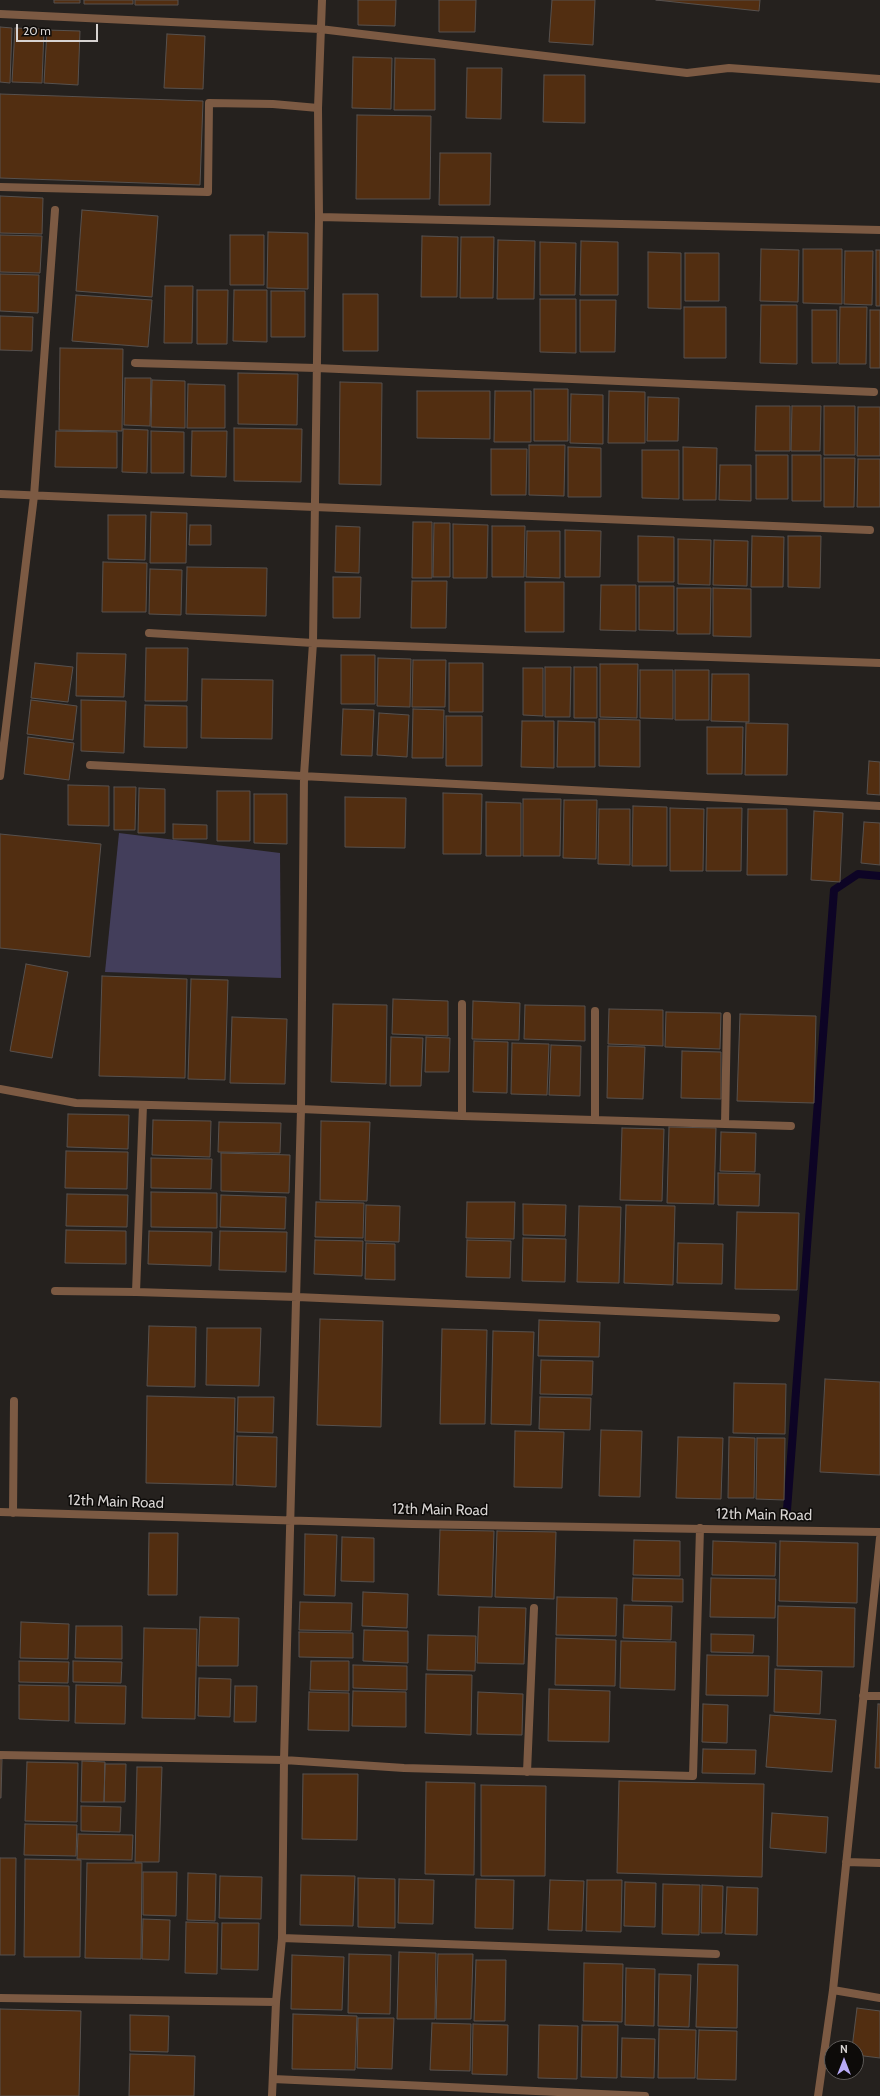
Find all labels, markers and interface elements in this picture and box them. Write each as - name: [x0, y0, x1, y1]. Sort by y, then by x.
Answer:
- scale bar: [18, 16, 100, 42]
- text: 20 m: [23, 23, 51, 38]
- street label: 12th Main Road: [68, 1491, 164, 1513]
- street label: 12th Main Road: [392, 1500, 488, 1520]
- street label: 12th Main Road: [716, 1505, 812, 1525]
- north arrow: [824, 2040, 864, 2080]
- text: N: [840, 2042, 848, 2056]

